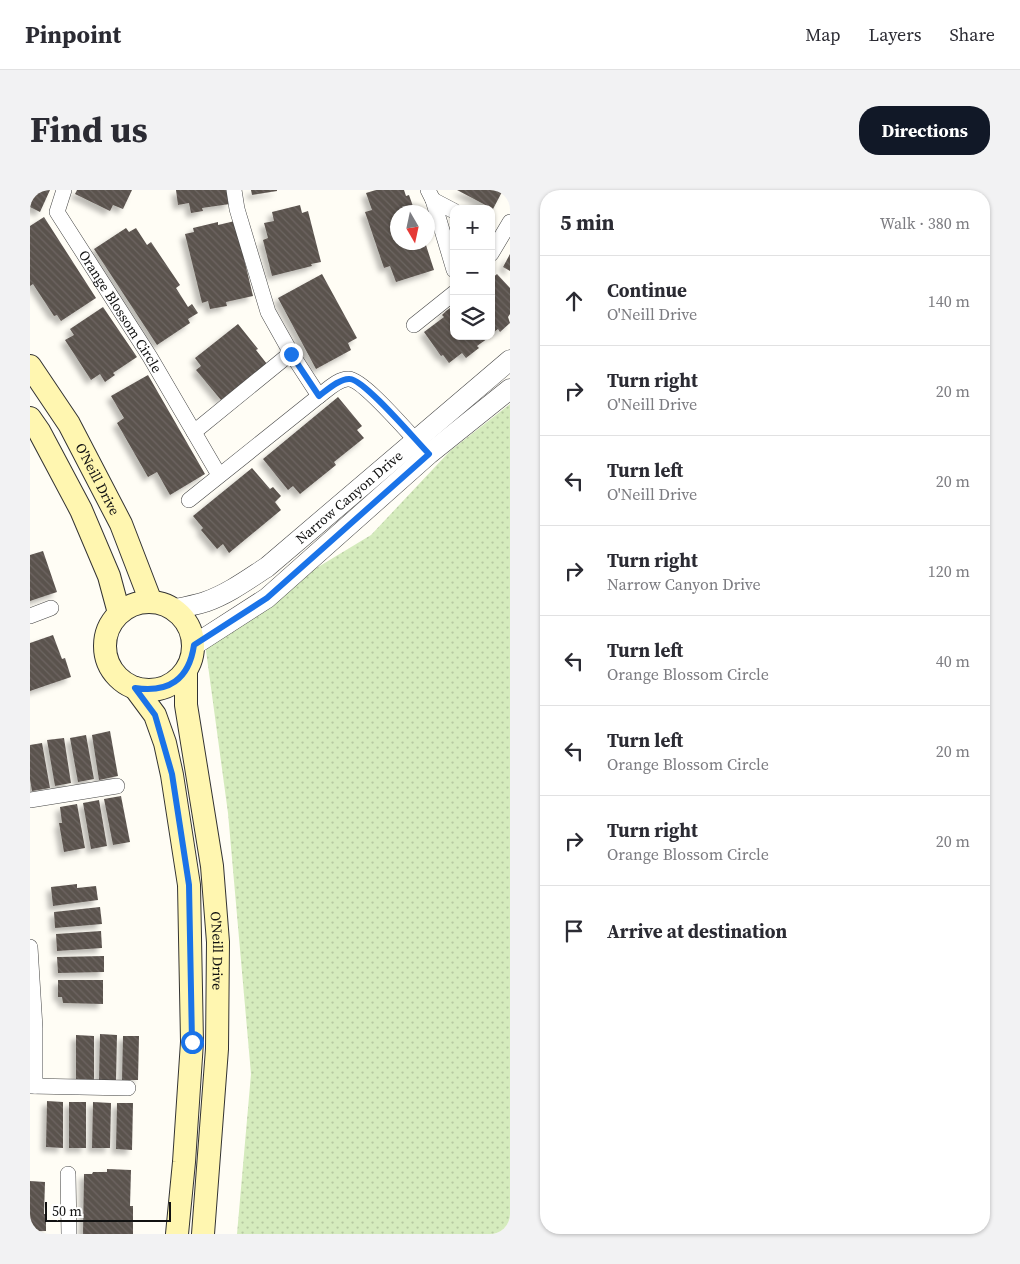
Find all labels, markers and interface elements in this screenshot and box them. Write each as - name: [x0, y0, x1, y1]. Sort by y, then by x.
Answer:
- text: Pinpoint: [25, 18, 121, 51]
- text: Map: [805, 22, 840, 47]
- text: Layers: [868, 22, 921, 47]
- text: Share: [949, 22, 995, 47]
- text: Find us: [30, 106, 148, 154]
- button: Directions: [859, 106, 990, 155]
- north arrow: [390, 205, 435, 250]
- map controls: [450, 205, 495, 340]
- button: +: [450, 205, 495, 250]
- text: 5 min: [560, 208, 615, 237]
- text: Walk · 380 m: [880, 212, 970, 234]
- street label: Orange Blossom Circle: [74, 246, 167, 376]
- button: −: [450, 250, 495, 295]
- text: Continue: [607, 277, 687, 303]
- icon: ahead: [560, 287, 588, 315]
- text: 140 m: [928, 290, 970, 312]
- button: layers: [450, 295, 495, 340]
- text: O'Neill Drive: [607, 303, 697, 325]
- route end: [280, 343, 303, 366]
- text: Turn right: [607, 367, 698, 393]
- icon: right: [560, 377, 588, 405]
- text: 20 m: [936, 380, 970, 402]
- text: O'Neill Drive: [607, 393, 697, 415]
- street label: O'Neill Drive: [71, 439, 125, 519]
- street label: Narrow Canyon Drive: [291, 446, 407, 548]
- text: Turn left: [607, 457, 683, 483]
- icon: left: [560, 467, 588, 495]
- text: 20 m: [936, 470, 970, 492]
- text: O'Neill Drive: [607, 483, 697, 505]
- text: Turn right: [607, 547, 698, 573]
- icon: right: [560, 557, 588, 585]
- text: 120 m: [928, 560, 970, 582]
- text: Narrow Canyon Drive: [607, 573, 761, 595]
- text: Turn left: [607, 637, 683, 663]
- icon: left: [560, 647, 588, 675]
- text: 40 m: [936, 650, 970, 672]
- text: Orange Blossom Circle: [607, 663, 769, 685]
- text: Turn left: [607, 727, 683, 753]
- icon: left: [560, 737, 588, 765]
- text: 20 m: [936, 740, 970, 762]
- text: Orange Blossom Circle: [607, 753, 769, 775]
- text: Turn right: [607, 817, 698, 843]
- icon: right: [560, 827, 588, 855]
- text: 20 m: [936, 830, 970, 852]
- text: Orange Blossom Circle: [607, 843, 769, 865]
- street label: O'Neill Drive: [206, 911, 228, 990]
- icon: arrive: [560, 917, 588, 945]
- text: Arrive at destination: [607, 918, 787, 944]
- route start: [181, 1031, 204, 1054]
- scale bar: [45, 1199, 171, 1222]
- text: 50 m: [52, 1201, 82, 1221]

